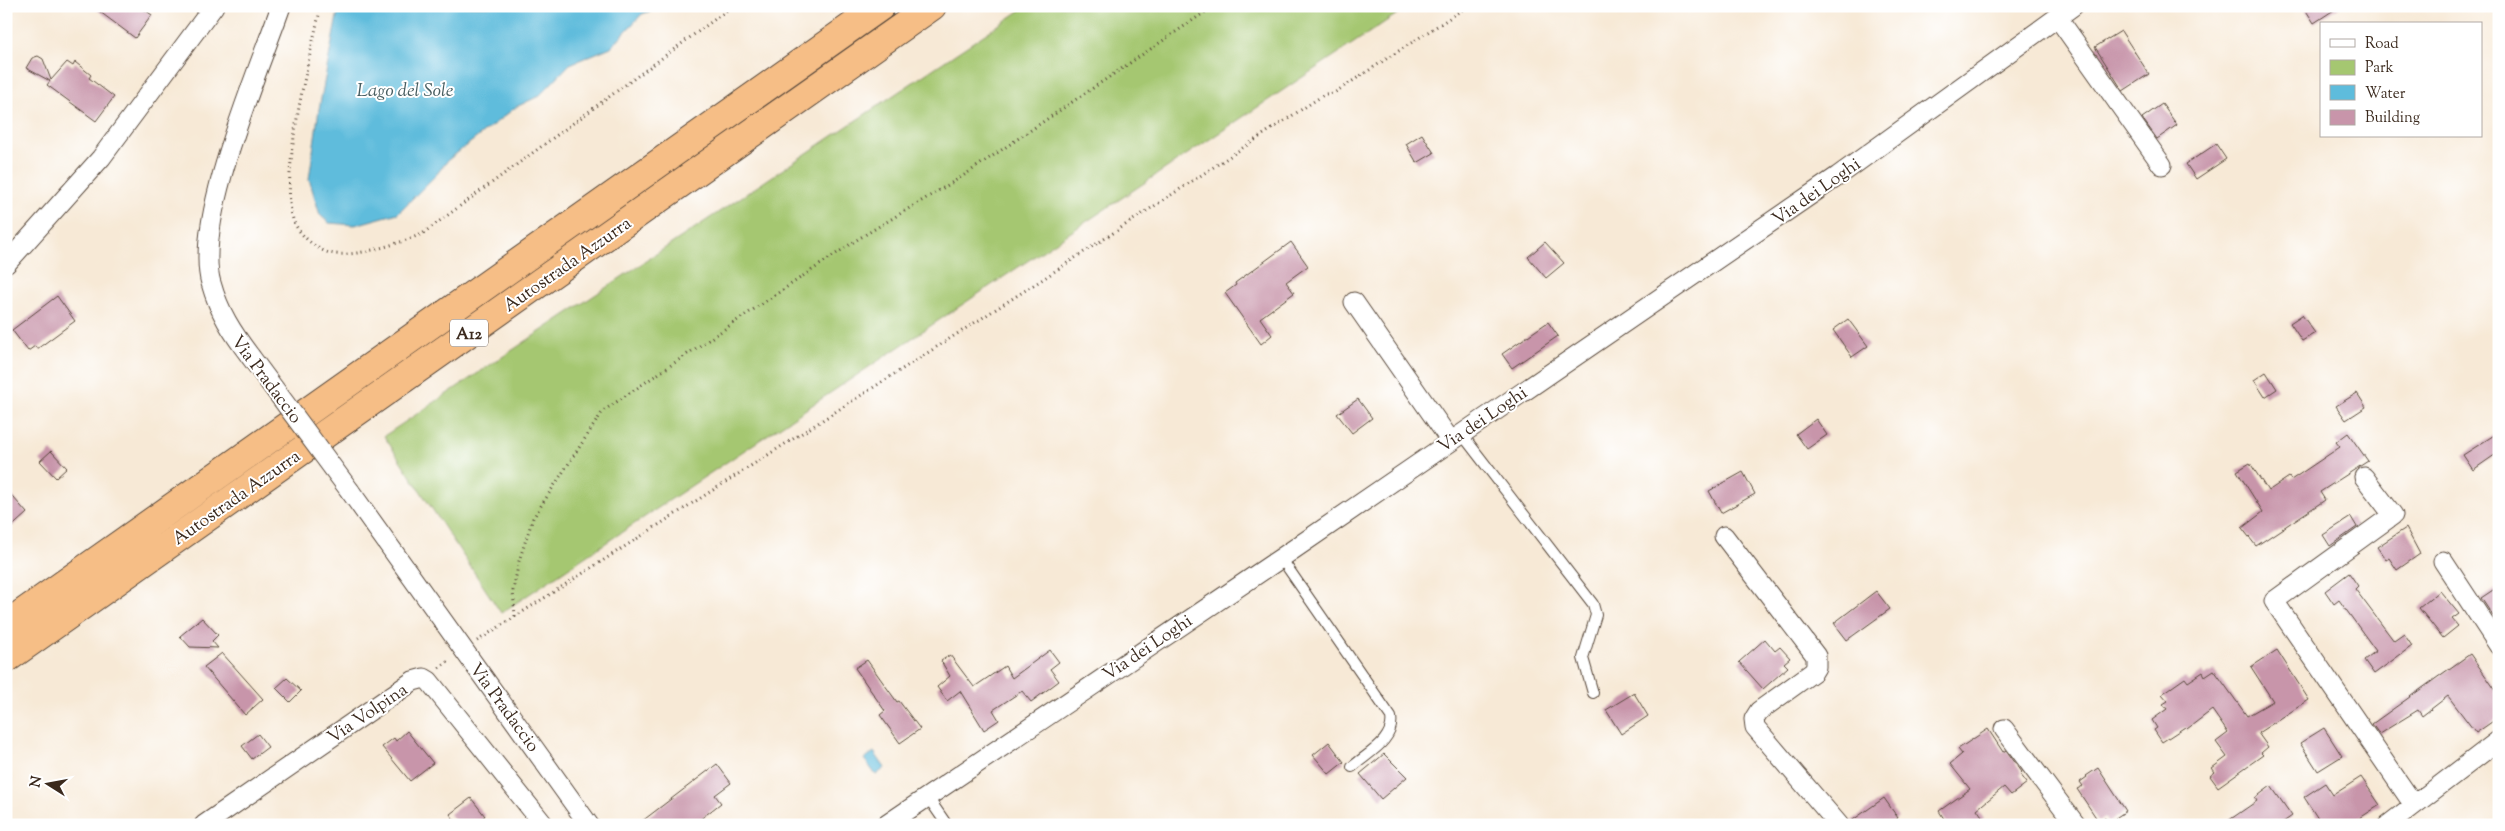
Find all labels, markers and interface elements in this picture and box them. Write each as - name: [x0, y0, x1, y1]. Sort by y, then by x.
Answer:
- legend: [2320, 22, 2482, 138]
- text: Road: [2365, 34, 2399, 55]
- text: Park: [2365, 58, 2394, 79]
- water label: Lago del Sole: [357, 78, 454, 105]
- text: Water: [2365, 84, 2406, 105]
- text: Building: [2365, 108, 2420, 129]
- street label: Via dei Loghi: [1767, 152, 1867, 233]
- street label: Autostrada Azzurra: [499, 212, 637, 320]
- road number: A12: [450, 319, 488, 346]
- street label: Via Pradaccio: [223, 331, 307, 430]
- street label: Via dei Loghi: [1433, 381, 1533, 460]
- street label: Autostrada Azzurra: [168, 445, 306, 553]
- street label: Via dei Loghi: [1098, 609, 1198, 688]
- street label: Via Pradaccio: [462, 658, 545, 758]
- street label: Via Volpina: [323, 678, 414, 751]
- north arrow: [22, 758, 72, 808]
- text: N: [26, 775, 48, 789]

